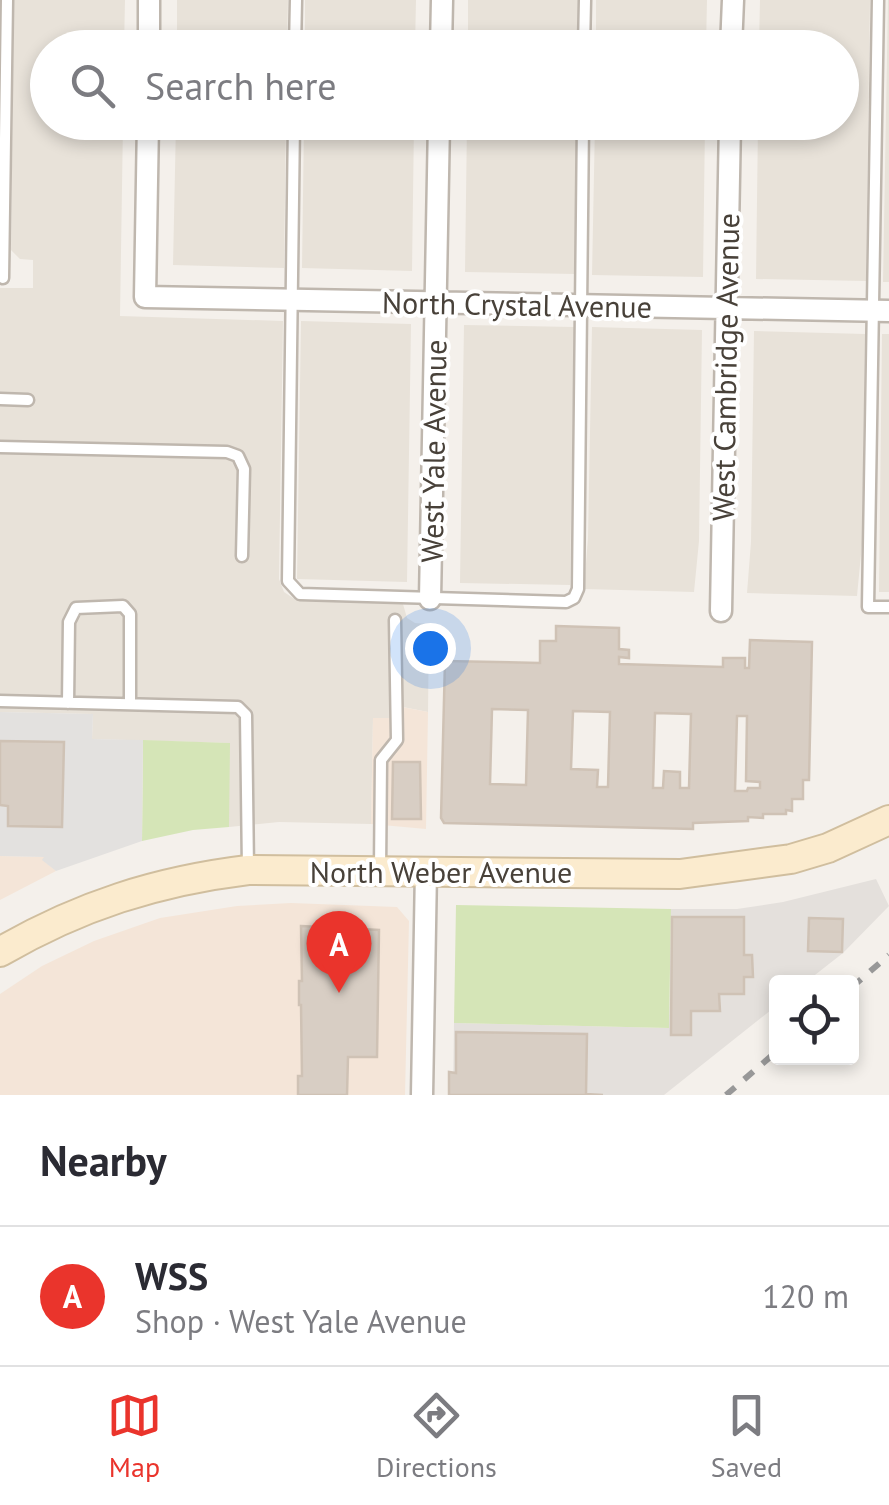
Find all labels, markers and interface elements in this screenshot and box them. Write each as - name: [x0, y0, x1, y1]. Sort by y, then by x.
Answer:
- search box: [30, 30, 859, 140]
- icon: search: [65, 58, 120, 113]
- text: Search here: [145, 61, 337, 110]
- street label: West Cambridge Avenue: [703, 213, 747, 521]
- street label: North Crystal Avenue: [382, 282, 652, 326]
- street label: West Yale Avenue: [412, 339, 454, 563]
- your location: [405, 623, 456, 674]
- street label: North Weber Avenue: [310, 852, 572, 891]
- pin: A: [306, 910, 372, 993]
- map controls: [769, 975, 859, 1065]
- button: locate: [769, 975, 859, 1065]
- text: Nearby: [40, 1133, 167, 1188]
- text: WSS: [135, 1251, 208, 1300]
- text: A: [63, 1275, 82, 1317]
- text: 120 m: [762, 1275, 849, 1317]
- text: Shop · West Yale Avenue: [135, 1300, 467, 1342]
- tab: Map: [107, 1388, 162, 1485]
- tab: Directions: [376, 1388, 497, 1485]
- tab: Saved: [711, 1388, 782, 1485]

